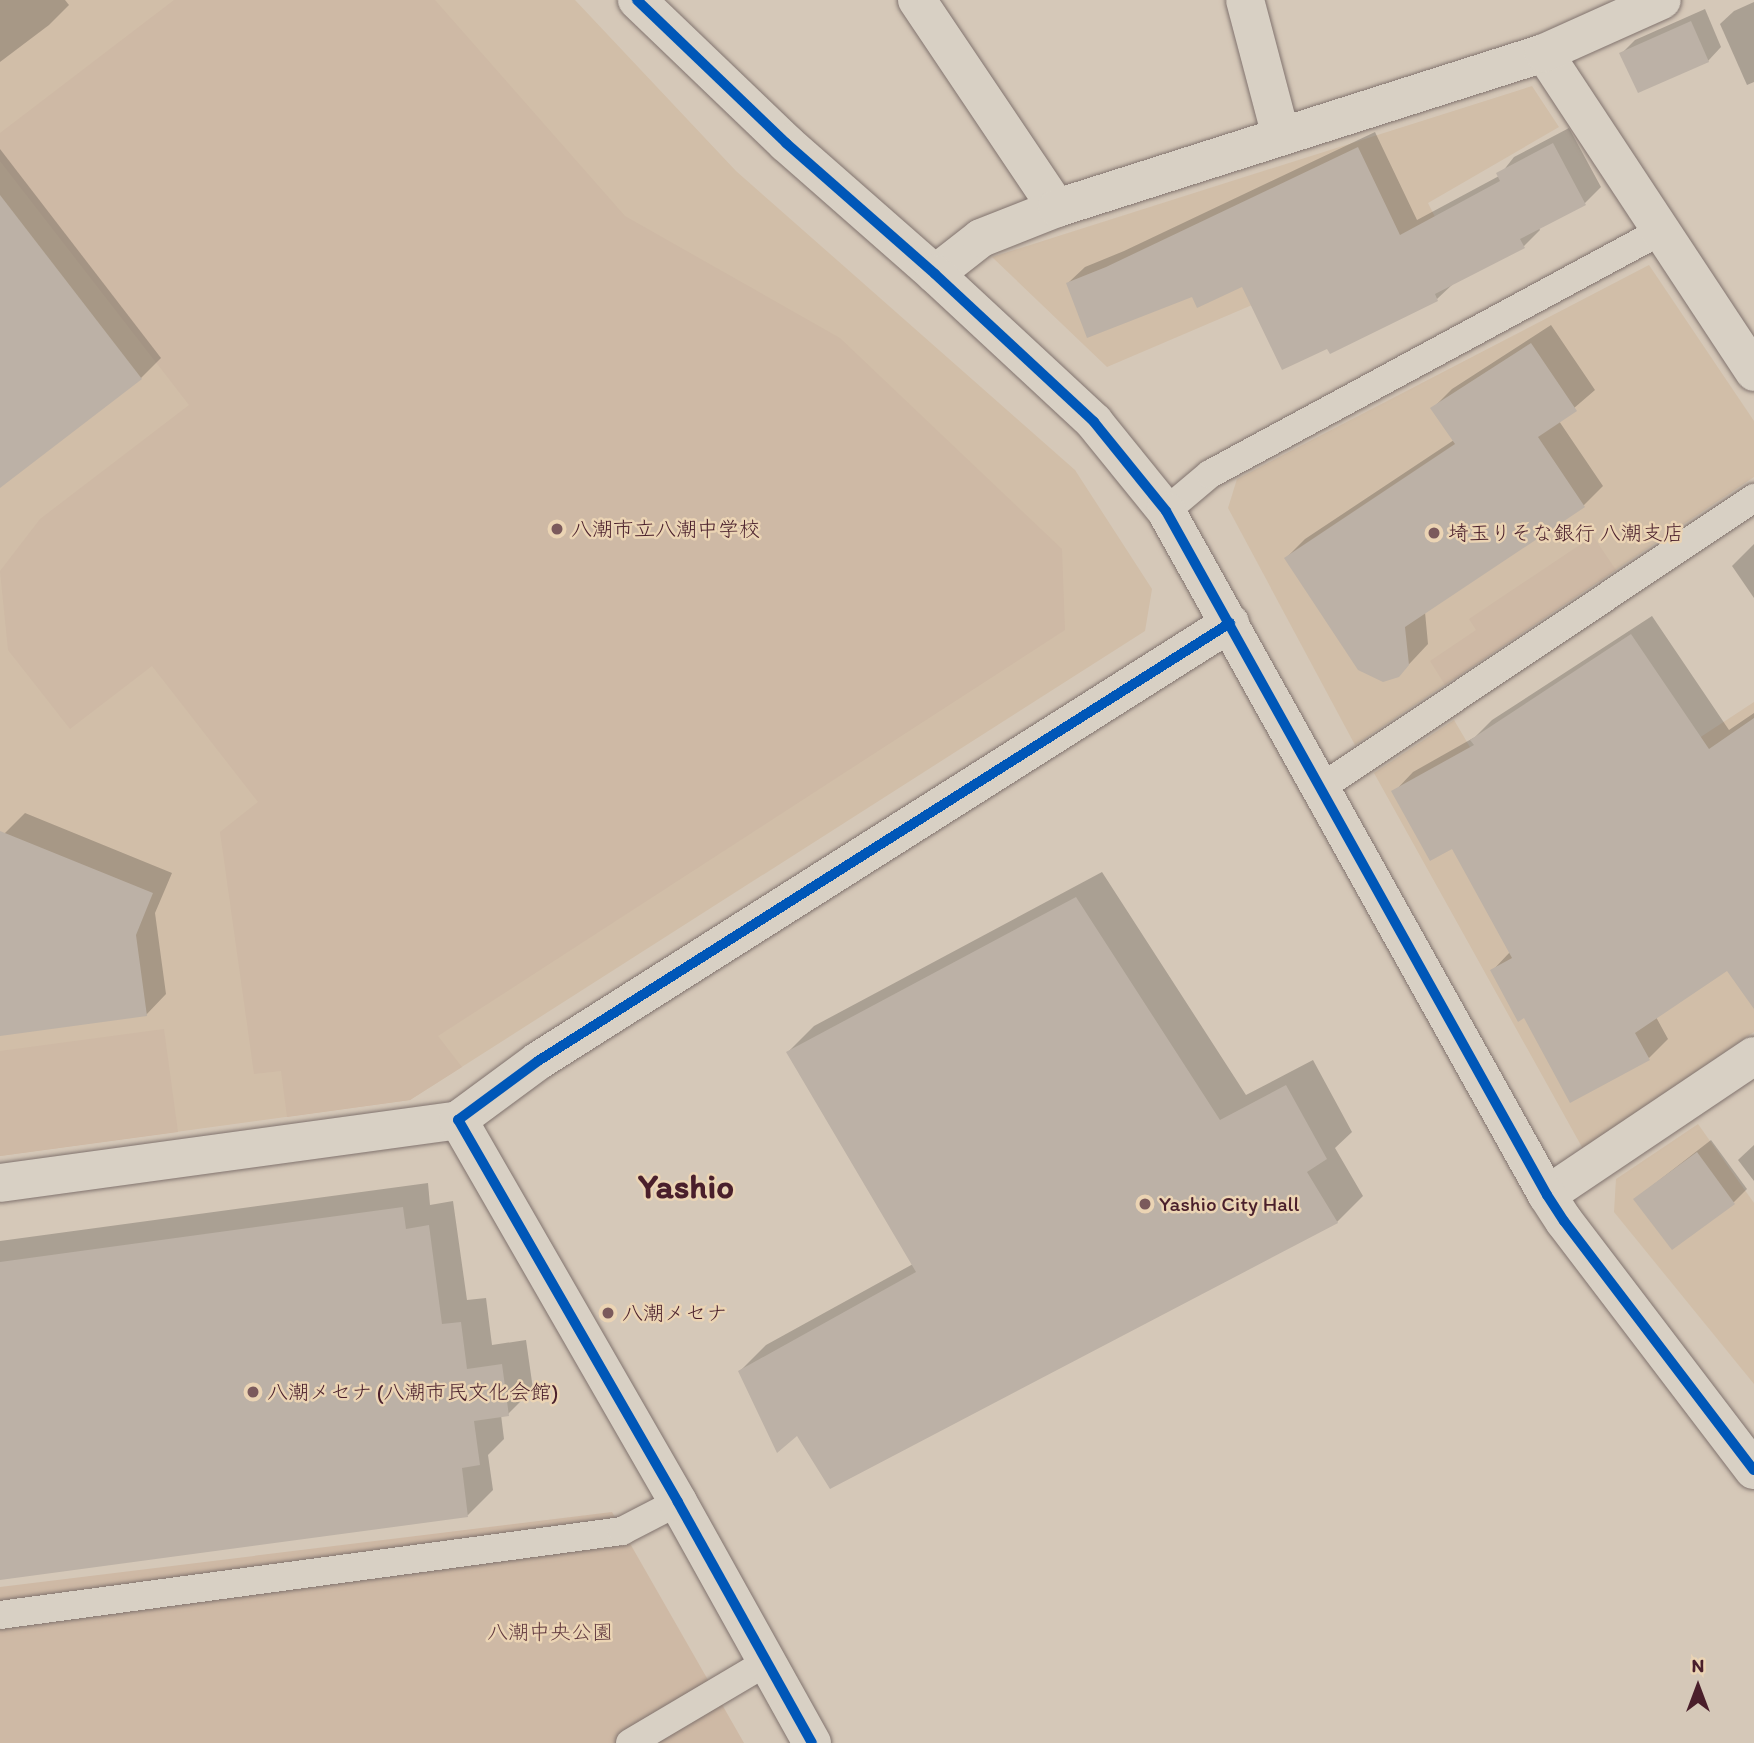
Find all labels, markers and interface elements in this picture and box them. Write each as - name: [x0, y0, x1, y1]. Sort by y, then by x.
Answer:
- place label: 八潮市立八潮中学校: [571, 516, 760, 542]
- place label: 埼玉りそな銀行 八潮支店: [1448, 520, 1684, 546]
- marker: 八潮市立八潮中学校: [549, 521, 565, 537]
- marker: 埼玉りそな銀行 八潮支店: [1426, 525, 1442, 541]
- district label: Yashio: [638, 1165, 734, 1207]
- place label: Yashio City Hall: [1159, 1191, 1300, 1217]
- marker: Yashio City Hall: [1137, 1196, 1153, 1212]
- place label: 八潮メセナ: [622, 1300, 727, 1326]
- marker: 八潮メセナ: [600, 1305, 616, 1321]
- place label: 八潮メセナ (八潮市民文化会館): [267, 1379, 558, 1405]
- marker: 八潮メセナ (八潮市民文化会館): [245, 1384, 261, 1400]
- park label: 八潮中央公園: [487, 1619, 613, 1645]
- north arrow: [1663, 1652, 1733, 1722]
- text: N: [1692, 1654, 1704, 1677]

